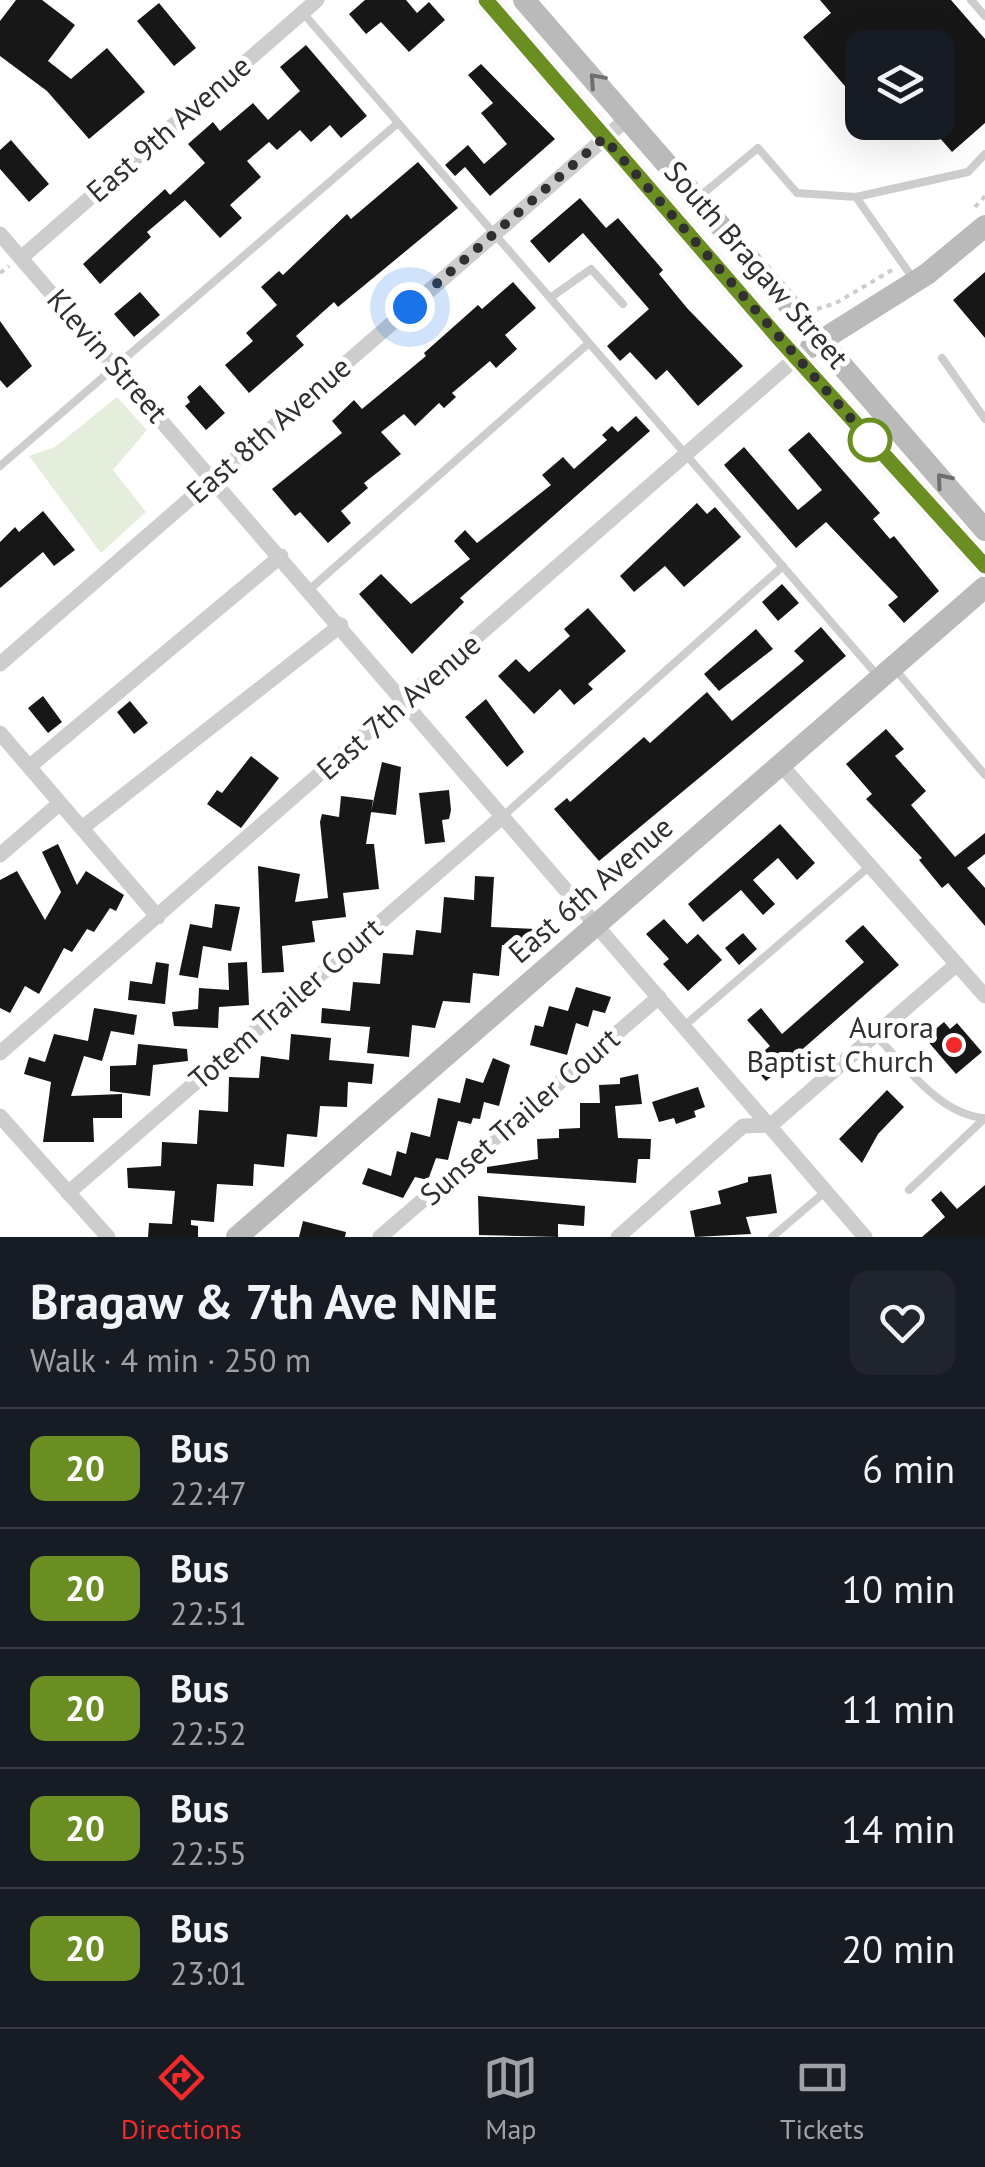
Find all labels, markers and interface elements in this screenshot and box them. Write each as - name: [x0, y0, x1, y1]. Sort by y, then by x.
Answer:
- map controls: [845, 30, 955, 140]
- button: layers: [845, 30, 955, 140]
- street label: East 9th Avenue: [78, 46, 258, 210]
- one-way arrow: [590, 73, 608, 92]
- street label: South Bragaw Street: [656, 152, 858, 376]
- street label: Klevin Street: [39, 280, 177, 430]
- your location: [385, 282, 435, 332]
- street label: East 8th Avenue: [178, 347, 358, 511]
- unlabelled marker: [849, 419, 891, 461]
- one-way arrow: [936, 473, 954, 491]
- street label: East 7th Avenue: [308, 624, 488, 788]
- street label: East 6th Avenue: [500, 807, 680, 971]
- street label: Totem Trailer Court: [180, 908, 390, 1098]
- place label: Aurora Baptist Church: [747, 1007, 934, 1080]
- street label: Sunset Trailer Court: [411, 1018, 627, 1213]
- marker: Aurora Baptist Church: [943, 1034, 965, 1056]
- text: Bragaw & 7th Ave NNE: [30, 1270, 498, 1332]
- button: heart: [850, 1270, 955, 1375]
- text: Walk · 4 min · 250 m: [30, 1339, 311, 1381]
- text: Bus: [170, 1423, 229, 1472]
- text: 6 min: [862, 1444, 955, 1493]
- text: 20: [65, 1445, 105, 1491]
- text: 22:47: [170, 1472, 247, 1514]
- text: Bus: [170, 1543, 229, 1592]
- text: 10 min: [842, 1564, 955, 1613]
- text: 20: [65, 1565, 105, 1611]
- text: 22:51: [170, 1592, 247, 1634]
- text: Bus: [170, 1663, 229, 1712]
- text: 11 min: [842, 1684, 955, 1733]
- text: 20: [65, 1685, 105, 1731]
- text: 22:52: [170, 1712, 247, 1754]
- text: Bus: [170, 1783, 229, 1832]
- text: 14 min: [842, 1804, 955, 1853]
- text: 20: [65, 1805, 105, 1851]
- text: 22:55: [170, 1832, 247, 1874]
- text: Bus: [170, 1903, 229, 1952]
- text: 20 min: [842, 1924, 955, 1973]
- text: 20: [65, 1925, 105, 1971]
- text: 23:01: [170, 1952, 247, 1994]
- tab: Directions: [121, 2050, 242, 2147]
- tab: Map: [483, 2050, 538, 2147]
- tab: Tickets: [780, 2050, 864, 2147]

